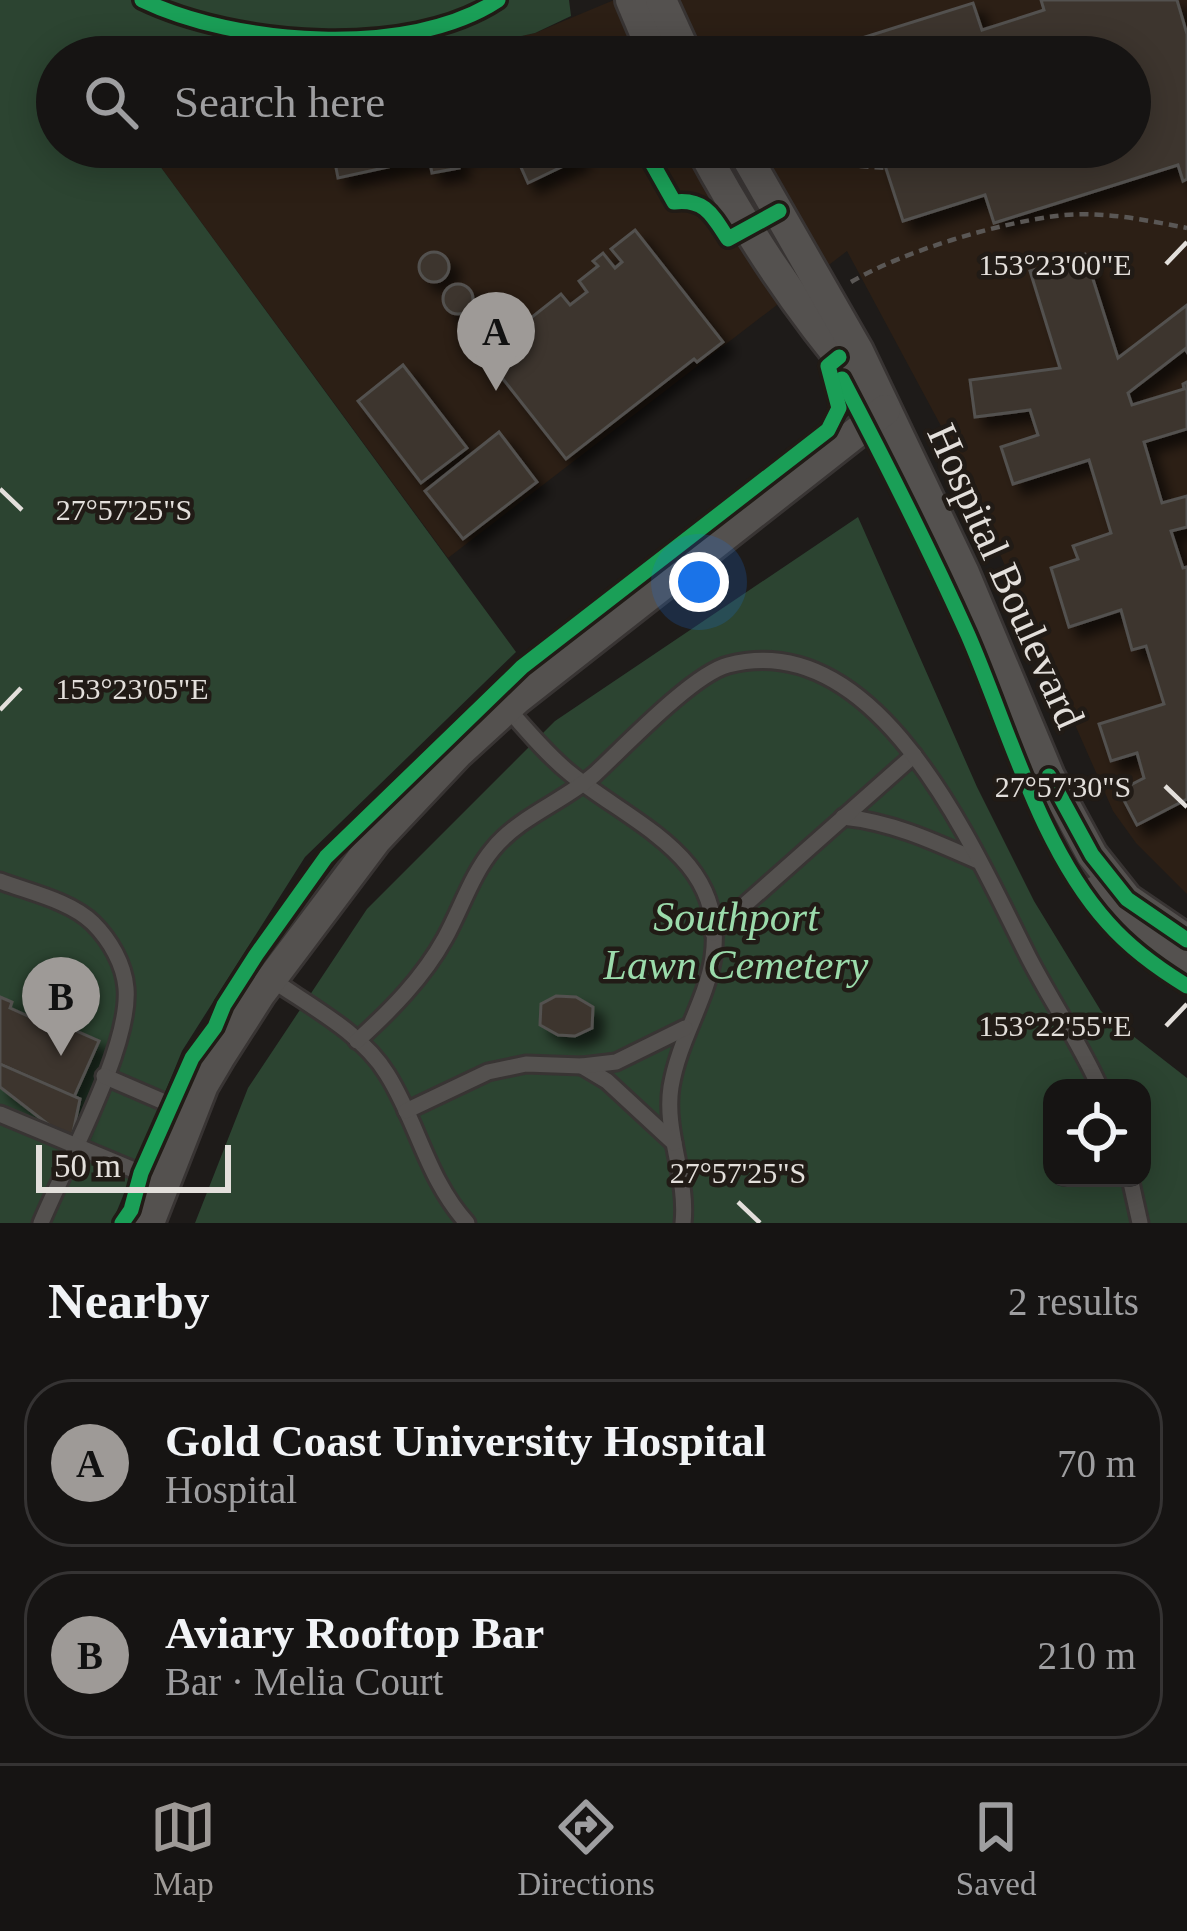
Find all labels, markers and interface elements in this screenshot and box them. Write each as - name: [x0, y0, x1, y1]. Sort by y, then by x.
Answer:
- search box: [36, 36, 1151, 168]
- icon: search: [78, 69, 144, 135]
- text: Search here: [174, 77, 385, 127]
- text: 153°23'00"E: [979, 248, 1131, 281]
- pin: A: [457, 292, 535, 391]
- street label: Hospital Boulevard: [918, 417, 1094, 735]
- text: 27°57'25"S: [56, 493, 192, 526]
- your location: [669, 552, 729, 612]
- text: 153°23'05"E: [56, 672, 208, 705]
- text: 27°57'30"S: [995, 770, 1131, 803]
- park label: Southport Lawn Cemetery: [603, 894, 869, 988]
- pin: B: [22, 957, 100, 1056]
- text: 153°22'55"E: [979, 1009, 1131, 1042]
- map controls: [1043, 1079, 1151, 1187]
- button: locate: [1043, 1079, 1151, 1187]
- scale bar: [36, 1139, 231, 1192]
- text: 50 m: [54, 1148, 121, 1184]
- text: 27°57'25"S: [670, 1156, 806, 1189]
- text: Nearby: [48, 1273, 209, 1329]
- text: 2 results: [1008, 1280, 1139, 1323]
- text: Gold Coast University Hospital: [165, 1416, 766, 1466]
- text: A: [76, 1442, 104, 1485]
- text: 70 m: [1057, 1442, 1136, 1485]
- text: Hospital: [165, 1468, 297, 1511]
- text: Aviary Rooftop Bar: [165, 1608, 544, 1658]
- text: B: [77, 1634, 103, 1677]
- text: 210 m: [1037, 1634, 1136, 1677]
- text: Bar · Melia Court: [165, 1660, 443, 1703]
- tab: Map: [150, 1794, 216, 1903]
- tab: Directions: [517, 1794, 655, 1903]
- tab: Saved: [956, 1794, 1037, 1903]

